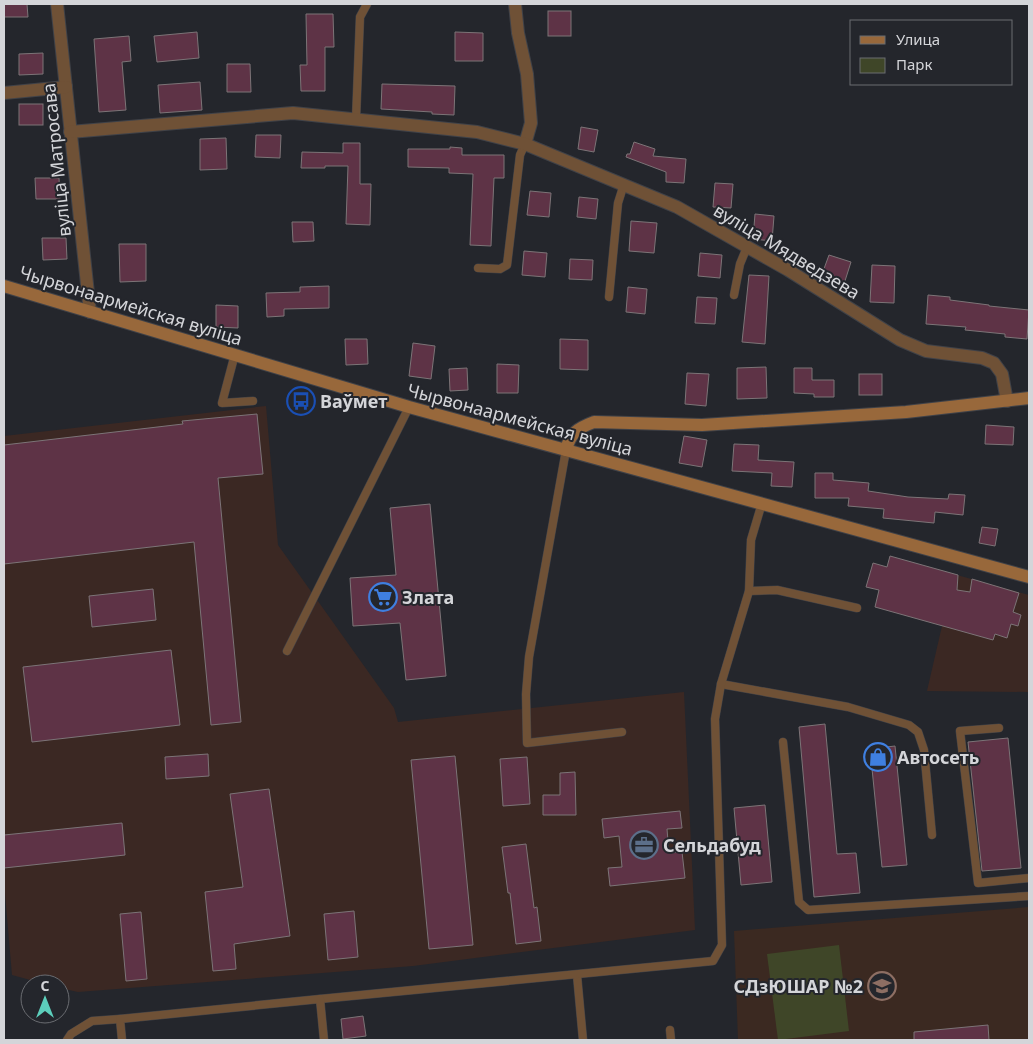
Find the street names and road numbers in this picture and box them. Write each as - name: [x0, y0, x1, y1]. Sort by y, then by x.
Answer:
- street label: вуліца Матросава: [36, 82, 76, 238]
- street label: вуліца Мядведзева: [709, 198, 865, 304]
- street label: Чырвонаармейская вуліца: [17, 260, 245, 350]
- street label: Чырвонаармейская вуліца: [405, 377, 635, 461]

